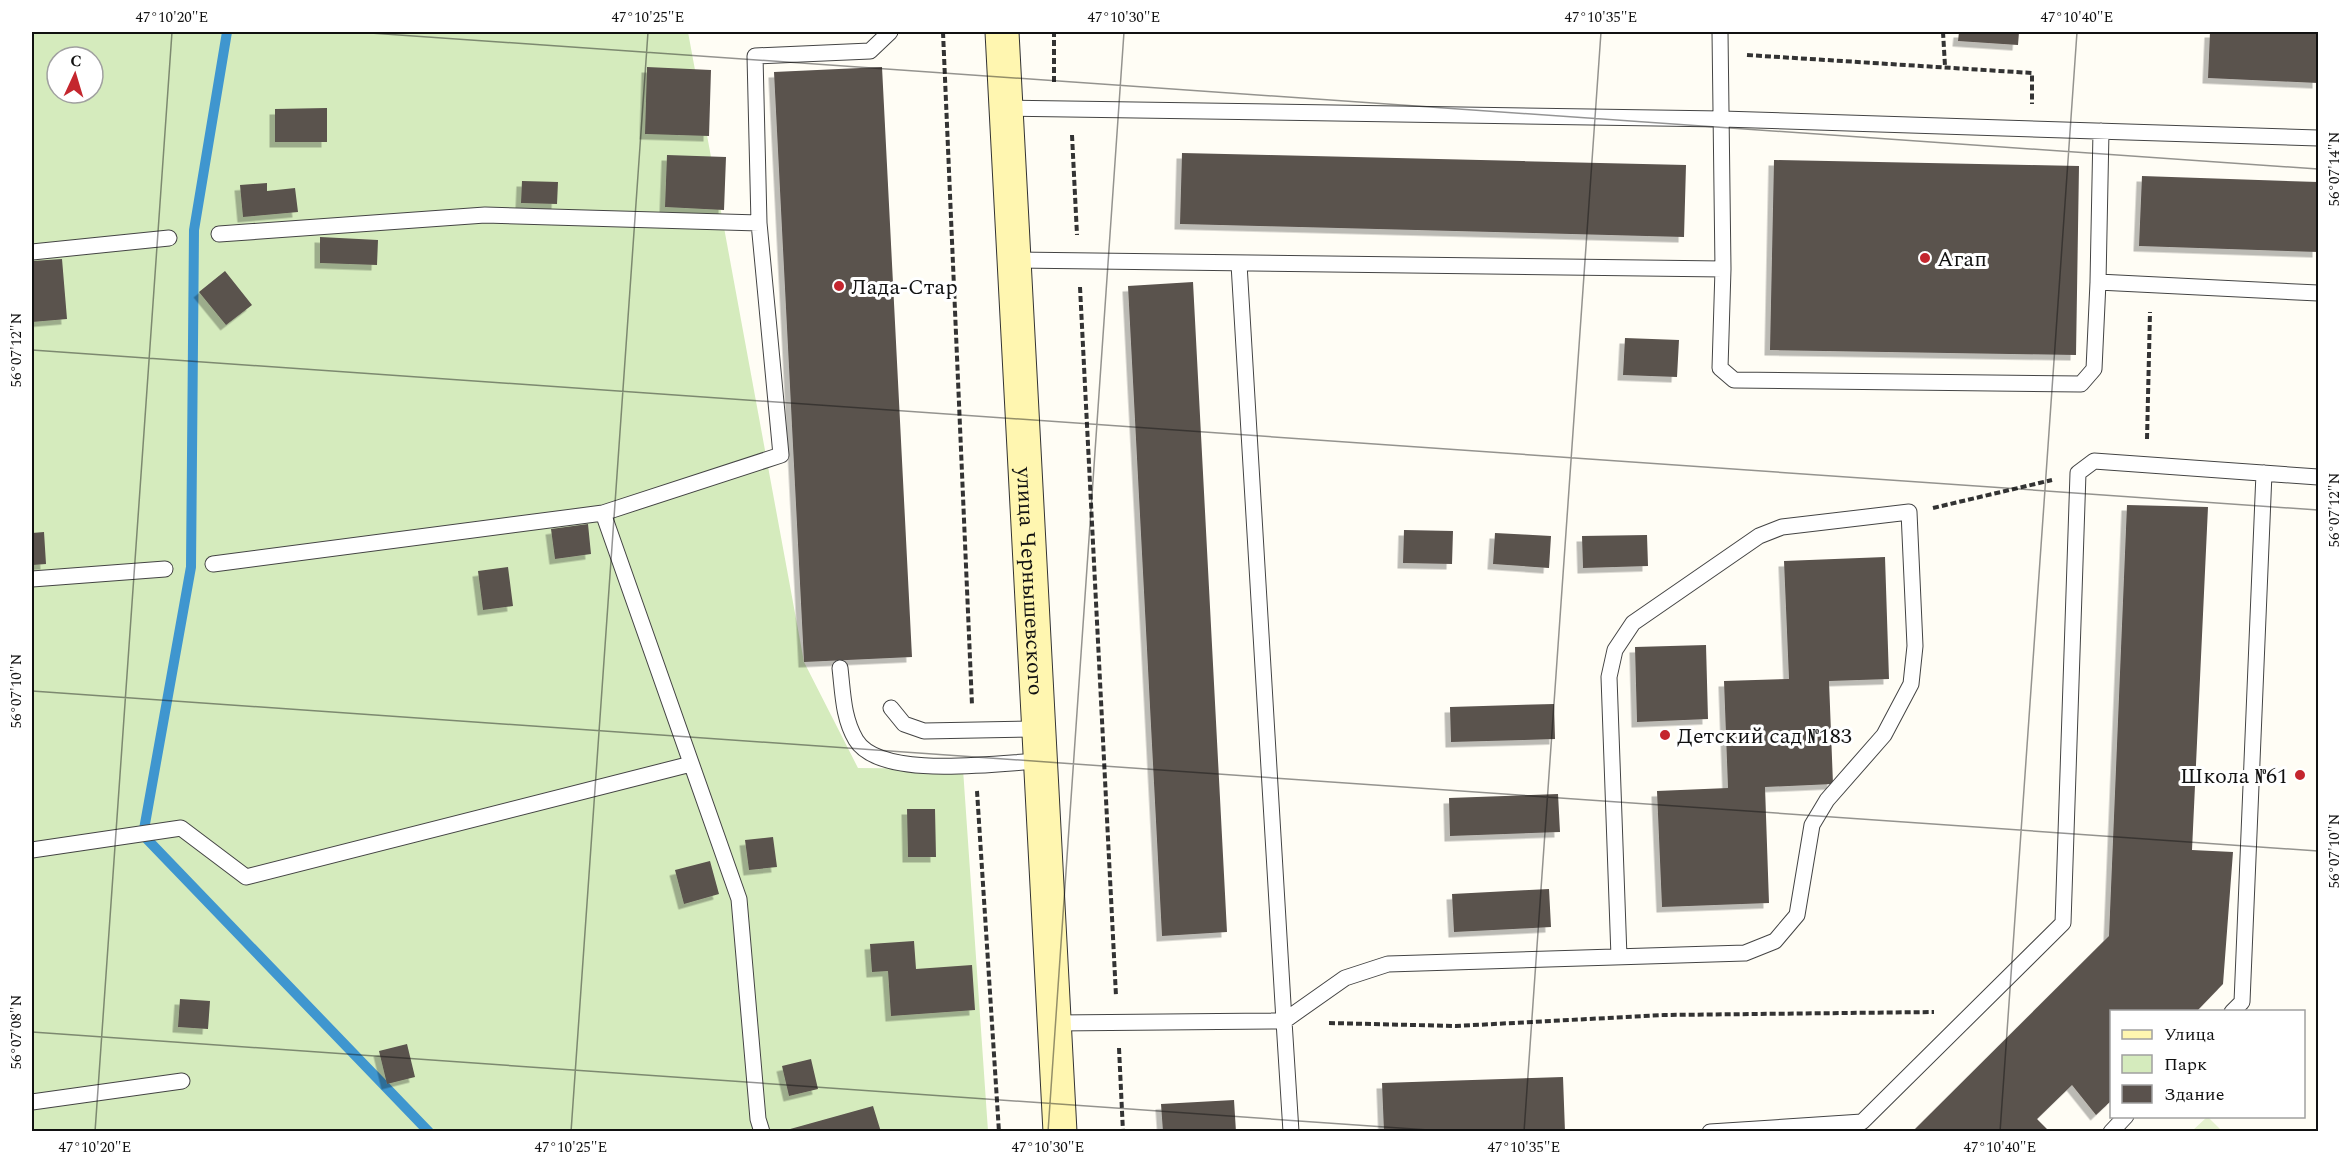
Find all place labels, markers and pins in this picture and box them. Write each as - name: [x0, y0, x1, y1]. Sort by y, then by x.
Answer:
- place label: Агап: [1937, 243, 1987, 276]
- marker: Агап: [1918, 251, 1932, 265]
- place label: Лада-Стар: [851, 271, 958, 304]
- marker: Лада-Стар: [832, 279, 846, 293]
- place label: Детский сад №183: [1677, 720, 1852, 753]
- marker: Детский сад №183: [1658, 728, 1672, 742]
- place label: Школа №61: [2180, 760, 2288, 793]
- marker: Школа №61: [2293, 768, 2307, 782]

